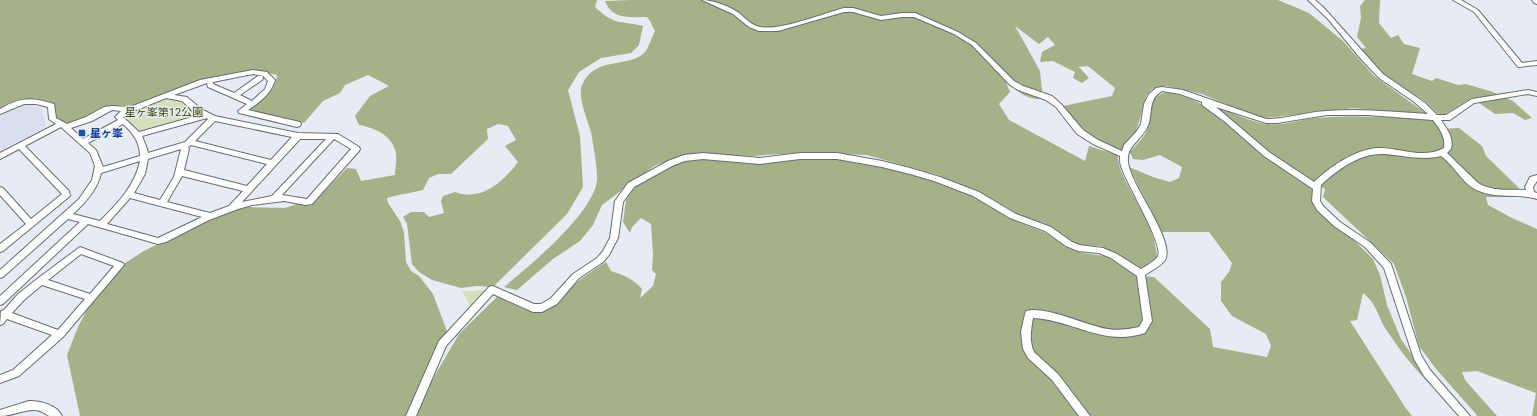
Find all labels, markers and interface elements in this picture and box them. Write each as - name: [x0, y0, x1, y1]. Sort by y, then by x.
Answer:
- park label: 星ヶ峯第12公園: [125, 106, 203, 119]
- place label: 星ヶ峯: [90, 127, 123, 140]
- marker: 星ヶ峯: [77, 128, 87, 138]

